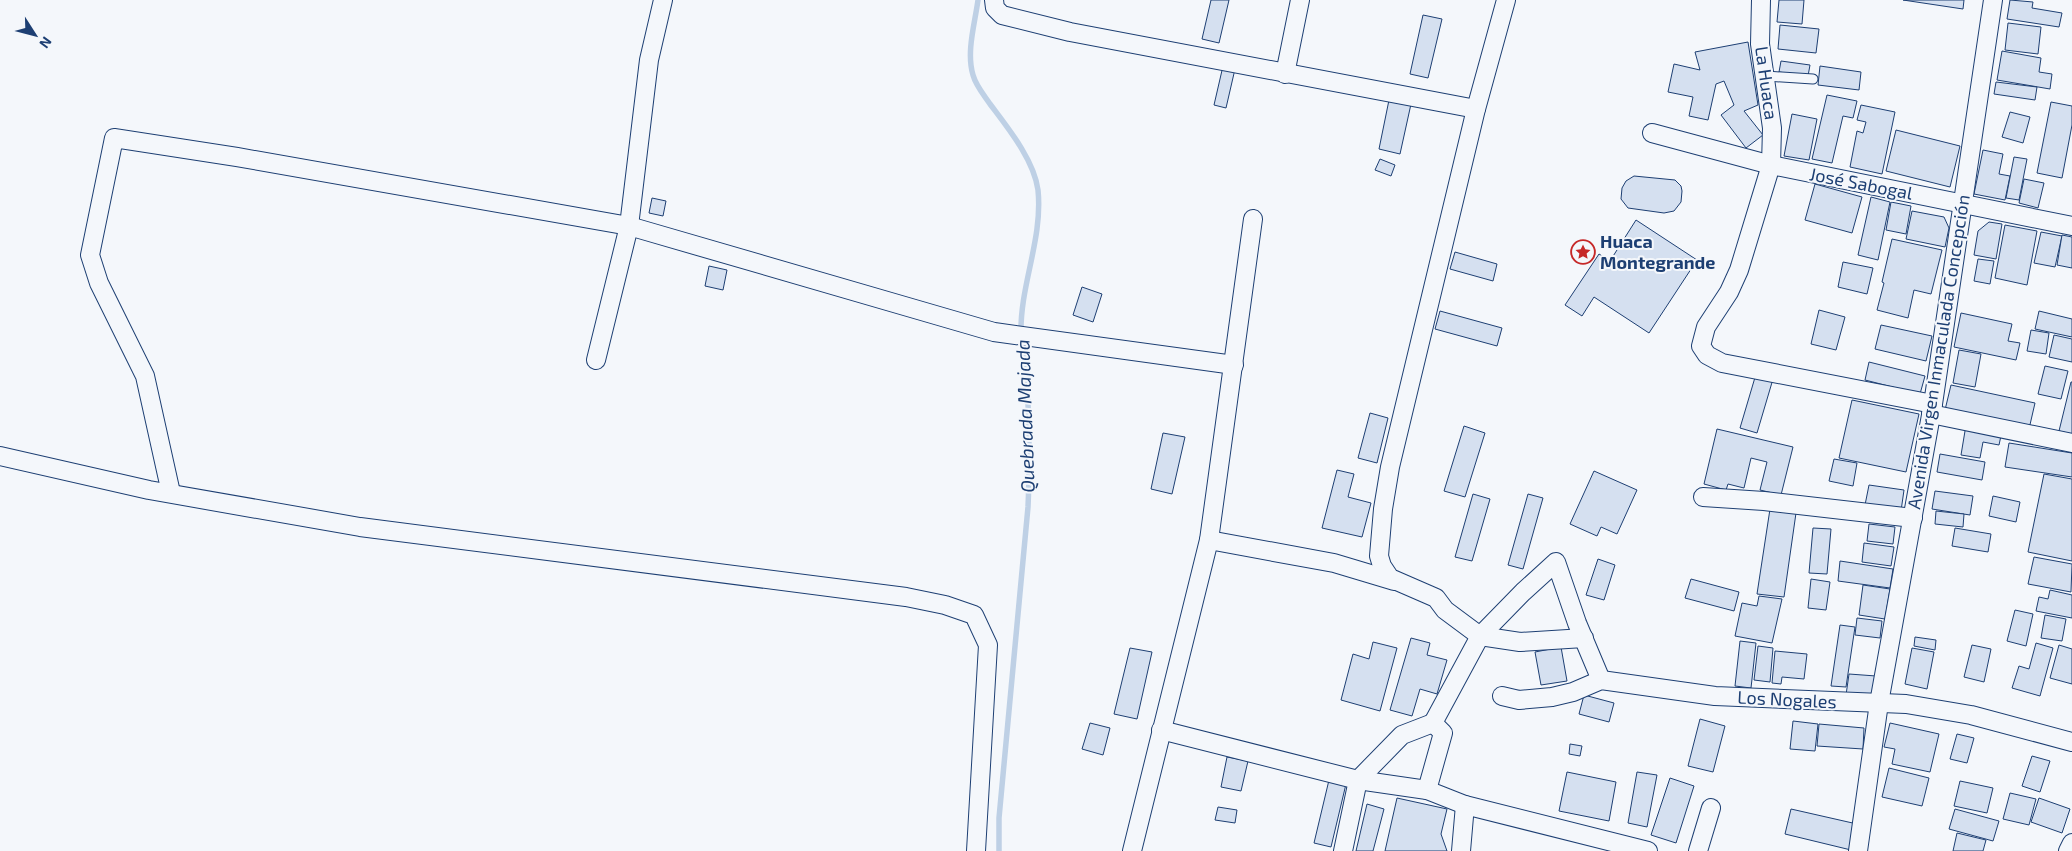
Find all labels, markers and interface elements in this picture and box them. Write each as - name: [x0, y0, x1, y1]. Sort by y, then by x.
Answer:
- north arrow: [10, 10, 60, 60]
- text: N: [36, 34, 56, 52]
- street label: La Huaca: [1751, 45, 1783, 121]
- street label: José Sabogal: [1808, 162, 1915, 204]
- street label: Avenida Virgen Inmaculada Concepción: [1902, 193, 1974, 511]
- place label: Huaca Montegrande: [1600, 230, 1716, 273]
- place icon: Huaca Montegrande: [1570, 239, 1596, 265]
- water label: Quebrada Majada: [1010, 339, 1039, 493]
- street label: Los Nogales: [1737, 685, 1837, 713]

